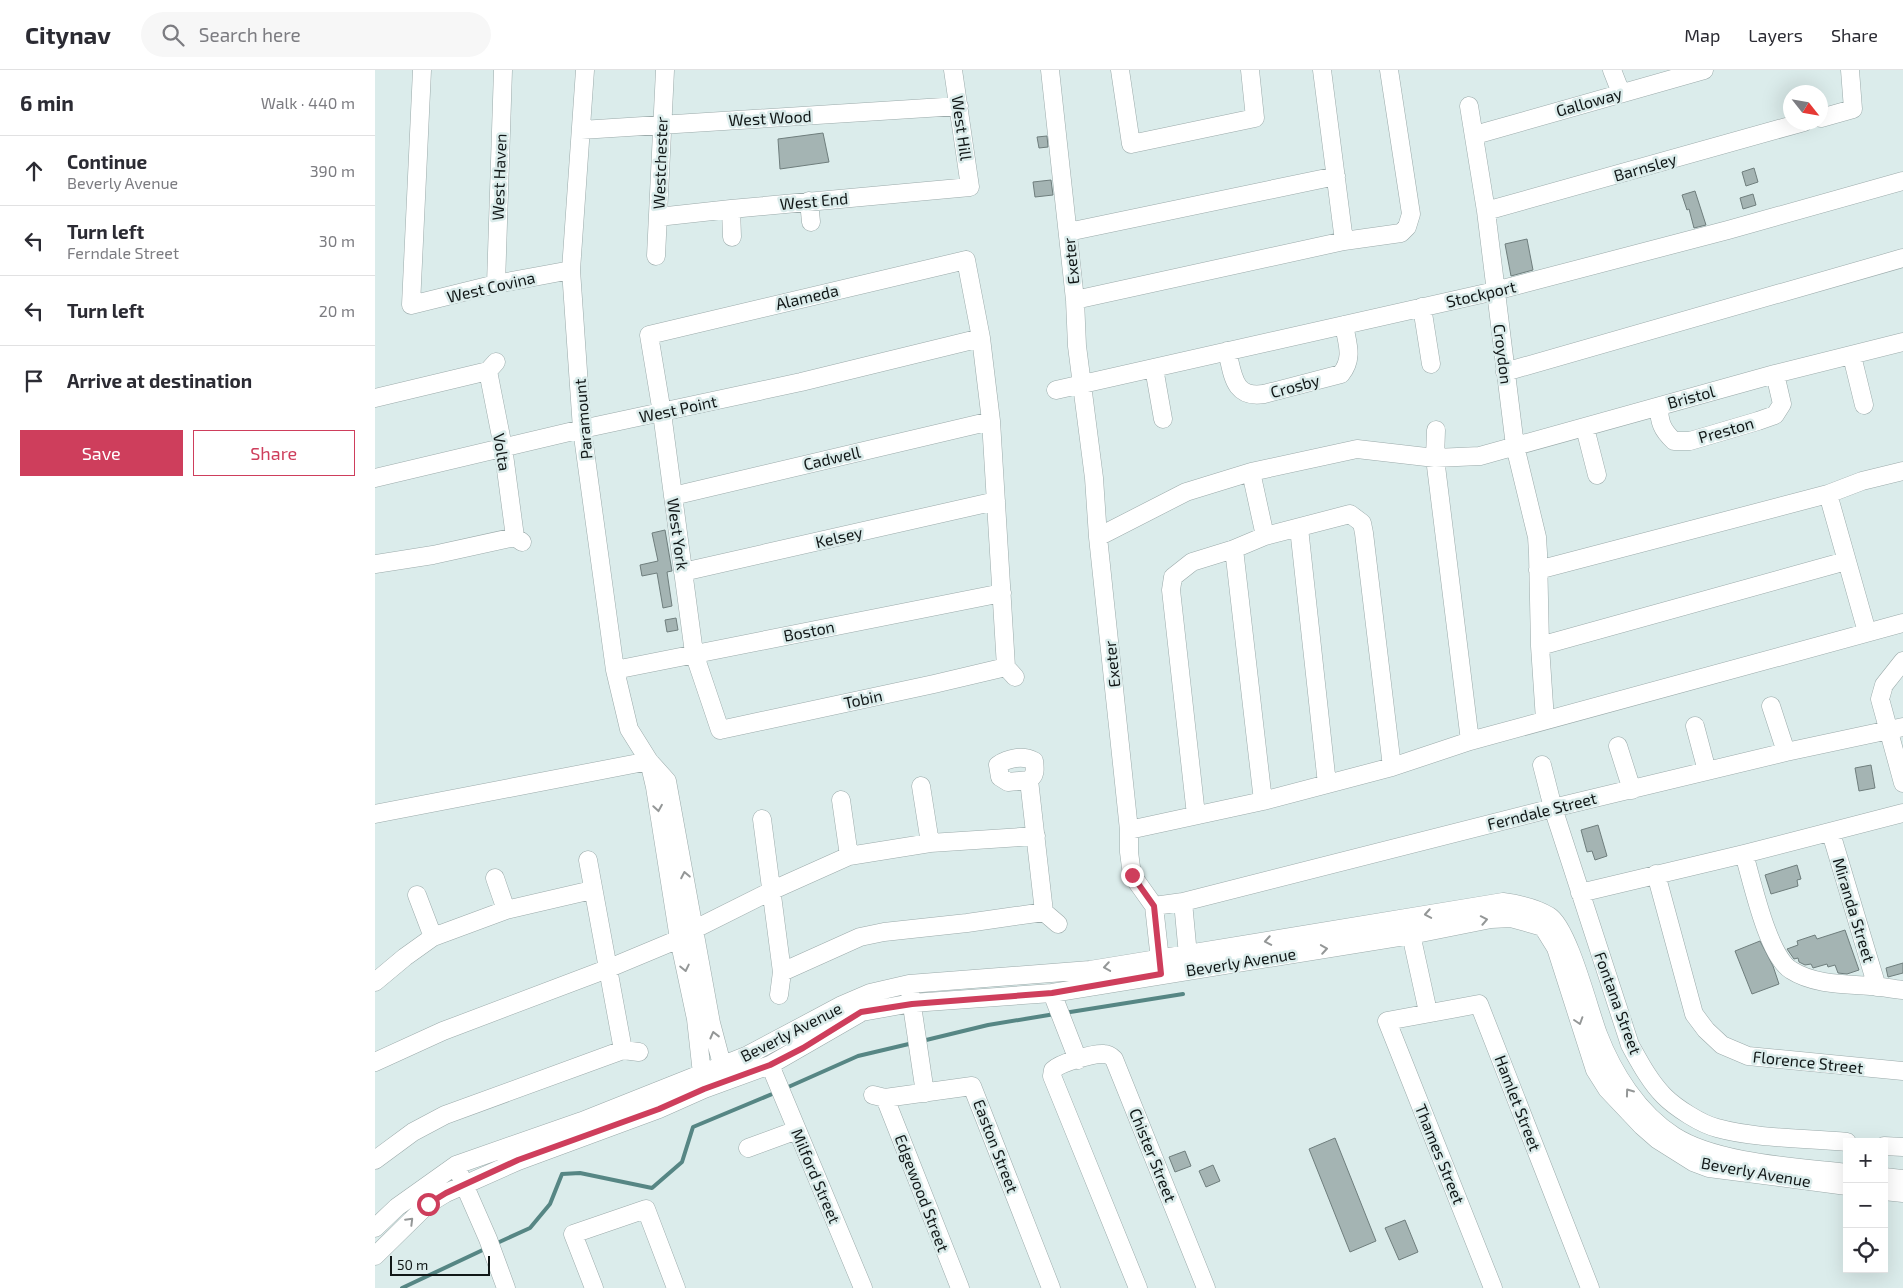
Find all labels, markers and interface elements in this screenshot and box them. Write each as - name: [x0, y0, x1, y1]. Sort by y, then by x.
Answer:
- search box: [141, 12, 491, 57]
- text: Citynav: [25, 20, 111, 49]
- icon: search: [159, 21, 187, 49]
- text: Search here: [199, 23, 301, 46]
- text: Map: [1684, 24, 1720, 46]
- text: Layers: [1748, 24, 1803, 46]
- text: Share: [1831, 24, 1878, 46]
- street label: Galloway: [1554, 83, 1625, 120]
- north arrow: [1783, 85, 1828, 130]
- text: 6 min: [20, 90, 74, 115]
- text: Walk · 440 m: [261, 93, 355, 112]
- street label: West Hill: [949, 94, 976, 162]
- street label: West Wood: [728, 106, 812, 129]
- street label: Westchester: [648, 116, 671, 210]
- street label: West Haven: [487, 133, 510, 221]
- street label: Barnsley: [1611, 148, 1679, 185]
- text: Continue: [67, 150, 147, 173]
- icon: ahead: [20, 157, 48, 185]
- text: 390 m: [310, 161, 355, 180]
- text: Beverly Avenue: [67, 173, 178, 192]
- street label: West End: [779, 188, 849, 213]
- text: Turn left: [67, 220, 144, 243]
- icon: left: [20, 227, 48, 255]
- text: 30 m: [319, 231, 355, 250]
- street label: Exeter: [1059, 236, 1082, 285]
- text: Ferndale Street: [67, 243, 179, 262]
- street label: West Covina: [445, 267, 537, 306]
- street label: Stockport: [1444, 276, 1518, 311]
- street label: Alameda: [774, 280, 840, 313]
- icon: left: [20, 297, 48, 325]
- text: Turn left: [67, 299, 144, 322]
- text: 20 m: [319, 301, 355, 320]
- street label: Croydon: [1490, 323, 1517, 385]
- icon: arrive: [20, 367, 48, 395]
- text: Arrive at destination: [67, 369, 252, 392]
- street label: Crosby: [1268, 370, 1322, 401]
- street label: Paramount: [570, 378, 595, 460]
- street label: Bristol: [1665, 381, 1717, 412]
- street label: West Point: [637, 391, 719, 426]
- street label: Preston: [1696, 413, 1756, 446]
- button: Save: [20, 430, 183, 476]
- button: Share: [193, 430, 355, 476]
- street label: Volta: [490, 432, 515, 472]
- street label: Cadwell: [801, 442, 863, 473]
- street label: West York: [664, 497, 693, 571]
- street label: Kelsey: [813, 522, 865, 551]
- street label: Boston: [782, 616, 836, 645]
- street label: Exeter: [1100, 639, 1123, 688]
- street label: Tobin: [842, 685, 884, 712]
- street label: Ferndale Street: [1485, 788, 1599, 833]
- one-way arrow: [652, 805, 663, 813]
- street label: Miranda Street: [1830, 855, 1879, 965]
- route end: [1121, 864, 1144, 887]
- one-way arrow: [680, 870, 690, 879]
- one-way arrow: [1424, 909, 1432, 919]
- one-way arrow: [1479, 916, 1488, 926]
- one-way arrow: [1263, 936, 1272, 946]
- street label: Beverly Avenue: [1185, 943, 1297, 980]
- one-way arrow: [1320, 944, 1328, 955]
- street label: Fontana Street: [1591, 949, 1646, 1057]
- one-way arrow: [1103, 962, 1112, 972]
- one-way arrow: [680, 964, 690, 973]
- street label: Beverly Avenue: [737, 998, 845, 1065]
- one-way arrow: [1573, 1016, 1583, 1025]
- one-way arrow: [709, 1030, 720, 1039]
- street label: Florence Street: [1752, 1046, 1864, 1077]
- street label: Hamlet Street: [1492, 1052, 1545, 1153]
- one-way arrow: [1626, 1088, 1635, 1098]
- street label: Easton Street: [970, 1096, 1023, 1195]
- street label: Thames Street: [1412, 1101, 1469, 1207]
- street label: Chister Street: [1126, 1105, 1181, 1204]
- street label: Milford Street: [788, 1126, 845, 1226]
- street label: Edgewood Street: [891, 1131, 954, 1254]
- map controls: [1843, 1138, 1888, 1273]
- button: +: [1843, 1138, 1888, 1183]
- street label: Beverly Avenue: [1700, 1152, 1812, 1191]
- button: −: [1843, 1183, 1888, 1228]
- route start: [417, 1193, 440, 1216]
- one-way arrow: [404, 1218, 413, 1227]
- button: locate: [1843, 1228, 1888, 1273]
- scale bar: [390, 1253, 490, 1276]
- text: 50 m: [397, 1256, 428, 1273]

